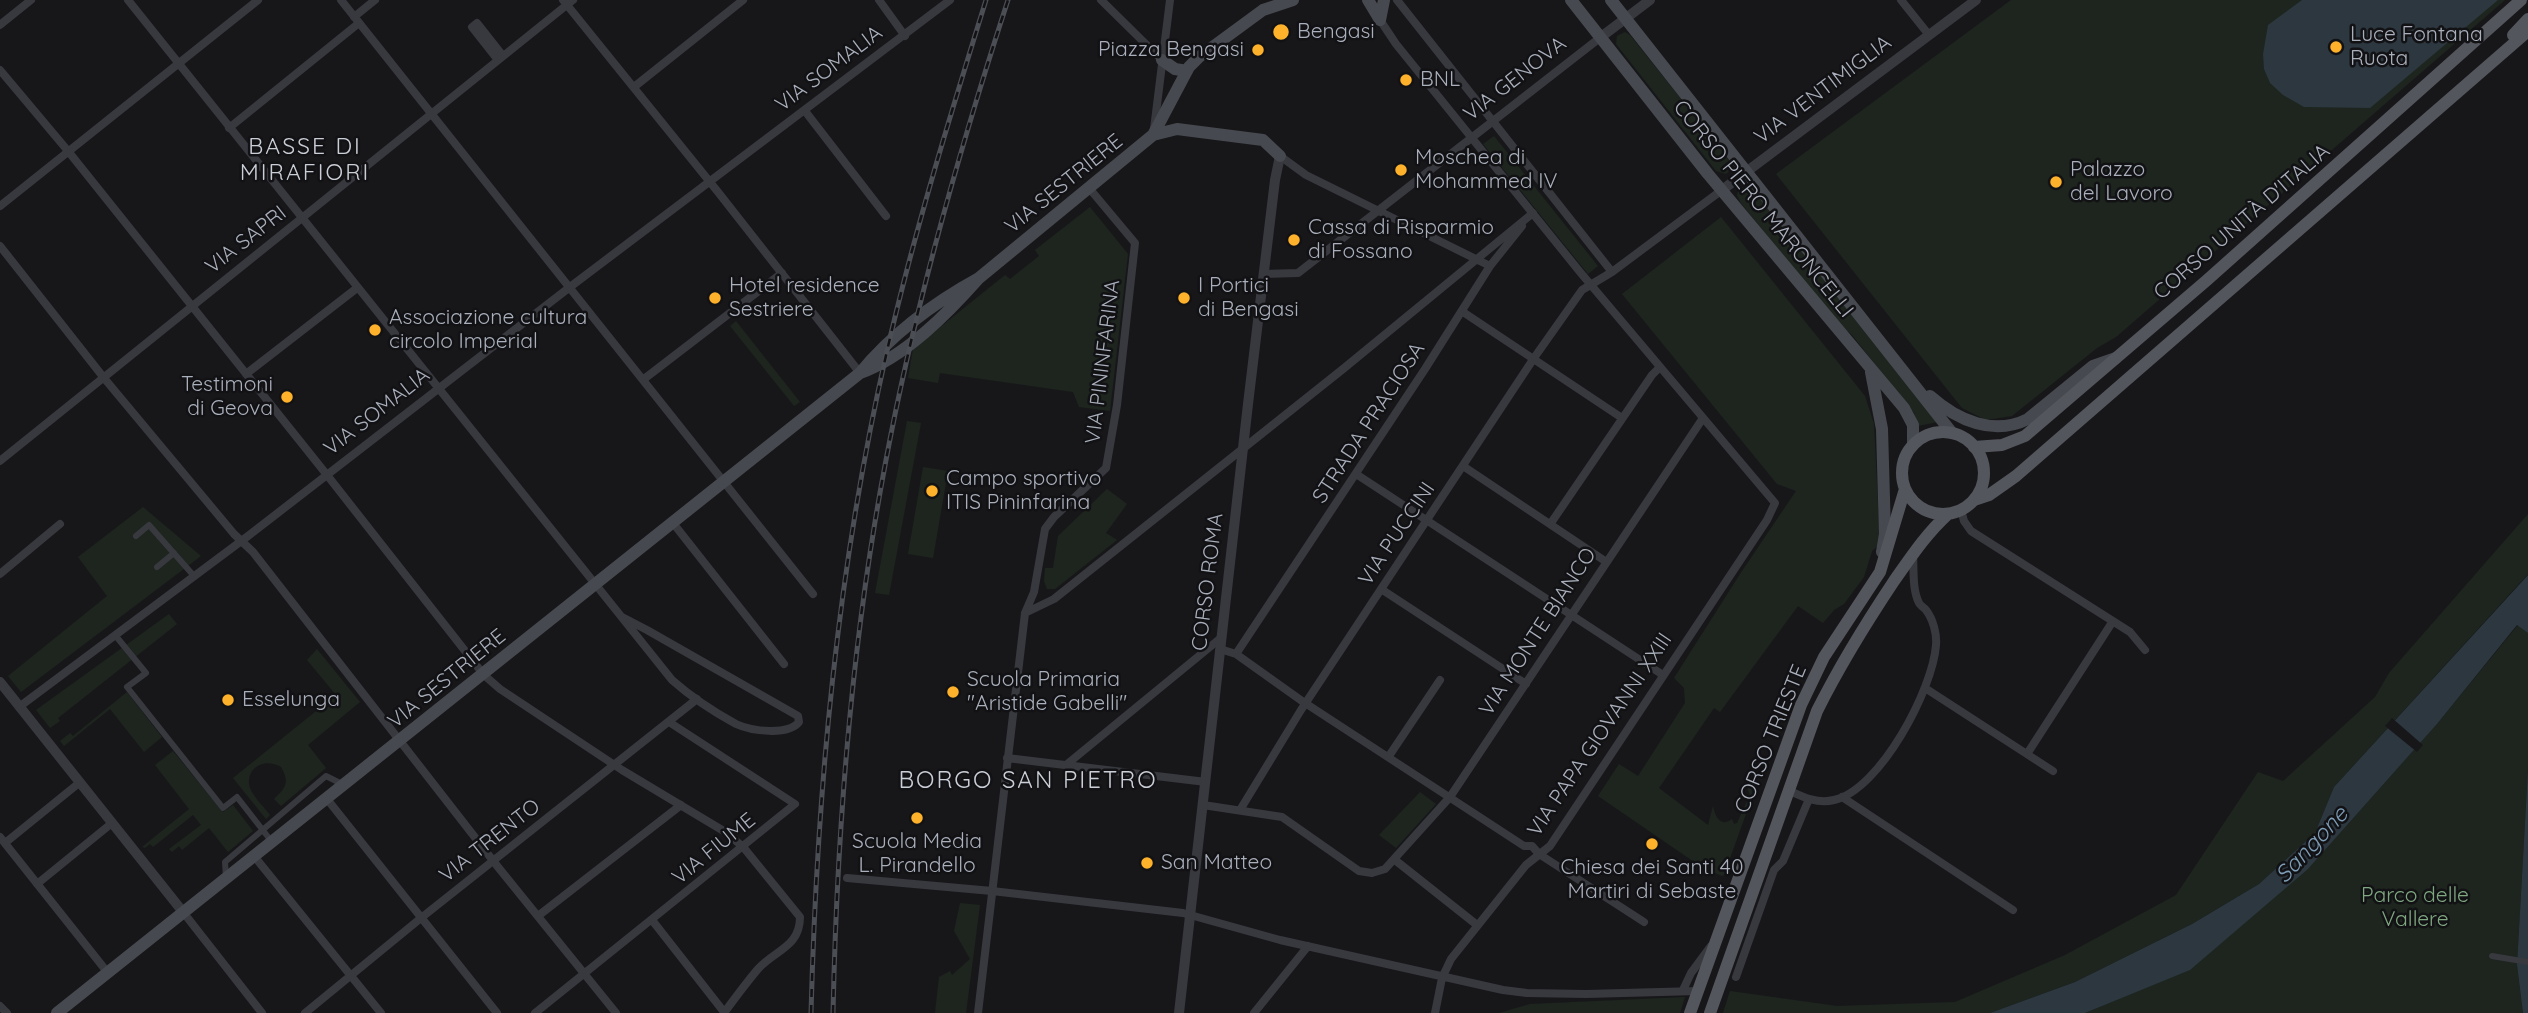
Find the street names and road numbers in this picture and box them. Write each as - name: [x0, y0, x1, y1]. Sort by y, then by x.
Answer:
- street label: VIA SOMALIA: [771, 21, 887, 117]
- street label: VIA VENTIMIGLIA: [1750, 30, 1896, 150]
- street label: VIA GENOVA: [1459, 31, 1571, 127]
- street label: CORSO PIERO MARONCELLI: [1668, 95, 1858, 323]
- street label: VIA SESTRIERE: [1000, 129, 1128, 239]
- street label: CORSO UNITÀ D'ITALIA: [2149, 139, 2335, 305]
- street label: VIA SAPRI: [201, 201, 291, 279]
- street label: VIA PININFARINA: [1080, 279, 1126, 445]
- street label: STRADA PRACIOSA: [1308, 338, 1430, 508]
- street label: VIA SOMALIA: [319, 363, 435, 461]
- street label: VIA PUCCINI: [1353, 478, 1441, 590]
- street label: CORSO ROMA: [1187, 512, 1229, 652]
- street label: VIA MONTE BIANCO: [1474, 543, 1602, 721]
- street label: VIA SESTRIERE: [383, 624, 511, 734]
- street label: VIA PAPA GIOVANNI XXIII: [1522, 628, 1678, 842]
- street label: CORSO TRIESTE: [1730, 661, 1812, 817]
- street label: VIA TRENTO: [435, 794, 545, 888]
- street label: VIA FIUME: [667, 808, 761, 890]

